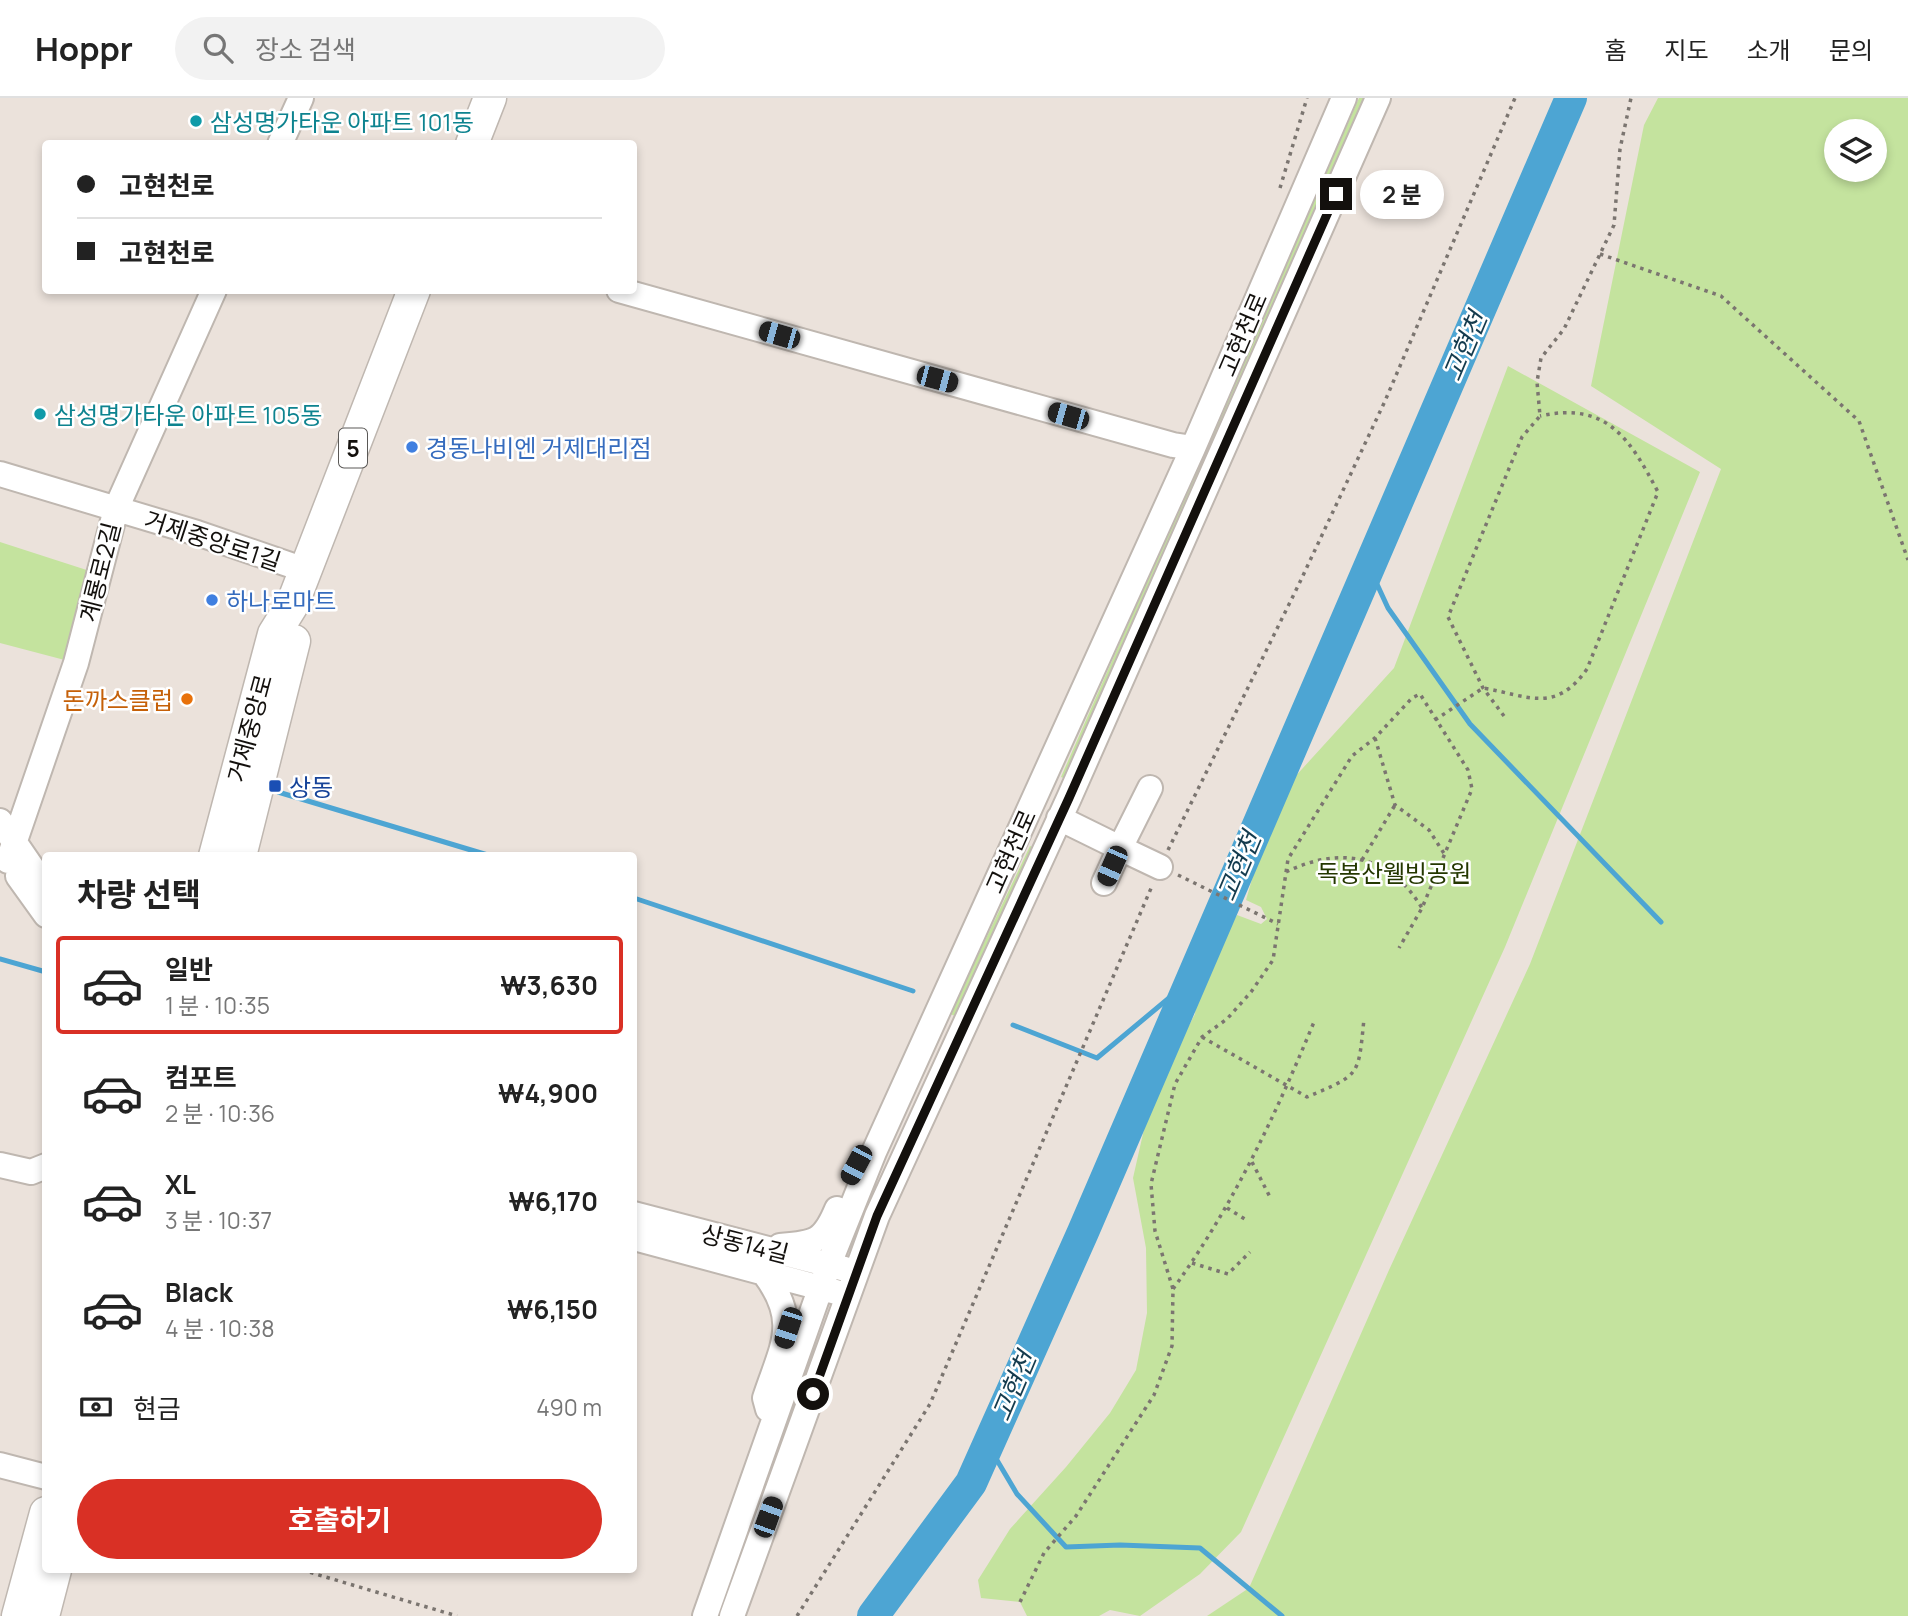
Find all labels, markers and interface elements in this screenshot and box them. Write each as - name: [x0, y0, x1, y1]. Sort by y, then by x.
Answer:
- search box: [175, 17, 665, 80]
- text: Hoppr: [35, 26, 133, 71]
- icon: search: [199, 29, 237, 67]
- text: 장소 검색: [255, 31, 356, 67]
- text: 홈: [1604, 33, 1626, 66]
- text: 지도: [1664, 33, 1709, 66]
- text: 소개: [1747, 33, 1791, 66]
- text: 문의: [1829, 33, 1873, 66]
- place label: 삼성명가타운 아파트 101동: [210, 105, 474, 138]
- marker: 삼성명가타운 아파트 101동: [188, 113, 204, 129]
- map controls: [1824, 119, 1887, 182]
- button: layers: [1824, 119, 1887, 182]
- text: 고현천로: [119, 167, 215, 203]
- callout: 2 분: [1360, 170, 1444, 218]
- route end: [1320, 178, 1352, 210]
- text: 2 분: [1382, 178, 1422, 210]
- text: 고현천로: [119, 234, 215, 270]
- street label: 고현천로: [1210, 287, 1274, 381]
- water label: 고현천: [1433, 303, 1496, 386]
- car: [756, 319, 803, 351]
- car: [914, 363, 961, 395]
- place label: 삼성명가타운 아파트 105동: [54, 398, 322, 431]
- car: [1045, 400, 1092, 432]
- marker: 삼성명가타운 아파트 105동: [32, 406, 48, 422]
- road number: 5: [339, 428, 367, 468]
- place label: 경동나비엔 거제대리점: [426, 431, 652, 464]
- marker: 경동나비엔 거제대리점: [404, 439, 420, 455]
- street label: 거제중앙로1길: [140, 502, 286, 578]
- street label: 계룡로2길: [71, 519, 127, 625]
- place label: 하나로마트: [226, 584, 336, 617]
- marker: 하나로마트: [204, 592, 220, 608]
- street label: 거제중앙로: [219, 670, 279, 786]
- place label: 돈까스클럽: [63, 683, 173, 716]
- marker: 돈까스클럽: [179, 691, 195, 707]
- place label: 상동: [289, 770, 333, 803]
- marker: 상동: [267, 778, 283, 794]
- street label: 고현천로: [977, 804, 1043, 898]
- water label: 고현천: [1207, 823, 1270, 906]
- car: [1094, 843, 1131, 889]
- park label: 독봉산웰빙공원: [1317, 856, 1471, 889]
- text: 차량 선택: [77, 872, 201, 916]
- text: 일반: [165, 951, 213, 987]
- icon: car: [81, 954, 144, 1017]
- text: ₩3,630: [500, 967, 598, 1003]
- text: 1 분 · 10:35: [165, 989, 270, 1021]
- text: 컴포트: [165, 1059, 237, 1095]
- icon: car: [81, 1062, 144, 1125]
- text: ₩4,900: [498, 1075, 598, 1111]
- text: 2 분 · 10:36: [165, 1097, 275, 1129]
- car: [837, 1142, 876, 1188]
- text: XL: [165, 1166, 196, 1202]
- icon: car: [81, 1170, 144, 1233]
- text: ₩6,170: [508, 1183, 598, 1219]
- text: 3 분 · 10:37: [165, 1204, 272, 1236]
- street label: 상동14길: [697, 1216, 793, 1270]
- text: Black: [165, 1274, 233, 1310]
- icon: car: [81, 1278, 144, 1341]
- text: ₩6,150: [507, 1291, 598, 1327]
- car: [772, 1305, 805, 1351]
- text: 4 분 · 10:38: [165, 1312, 275, 1344]
- water label: 고현천: [982, 1343, 1045, 1426]
- route start: [797, 1378, 829, 1410]
- icon: cash: [77, 1388, 115, 1426]
- text: 현금: [133, 1390, 181, 1426]
- text: 490 m: [536, 1391, 602, 1423]
- button: 호출하기: [77, 1479, 602, 1559]
- car: [751, 1494, 786, 1540]

